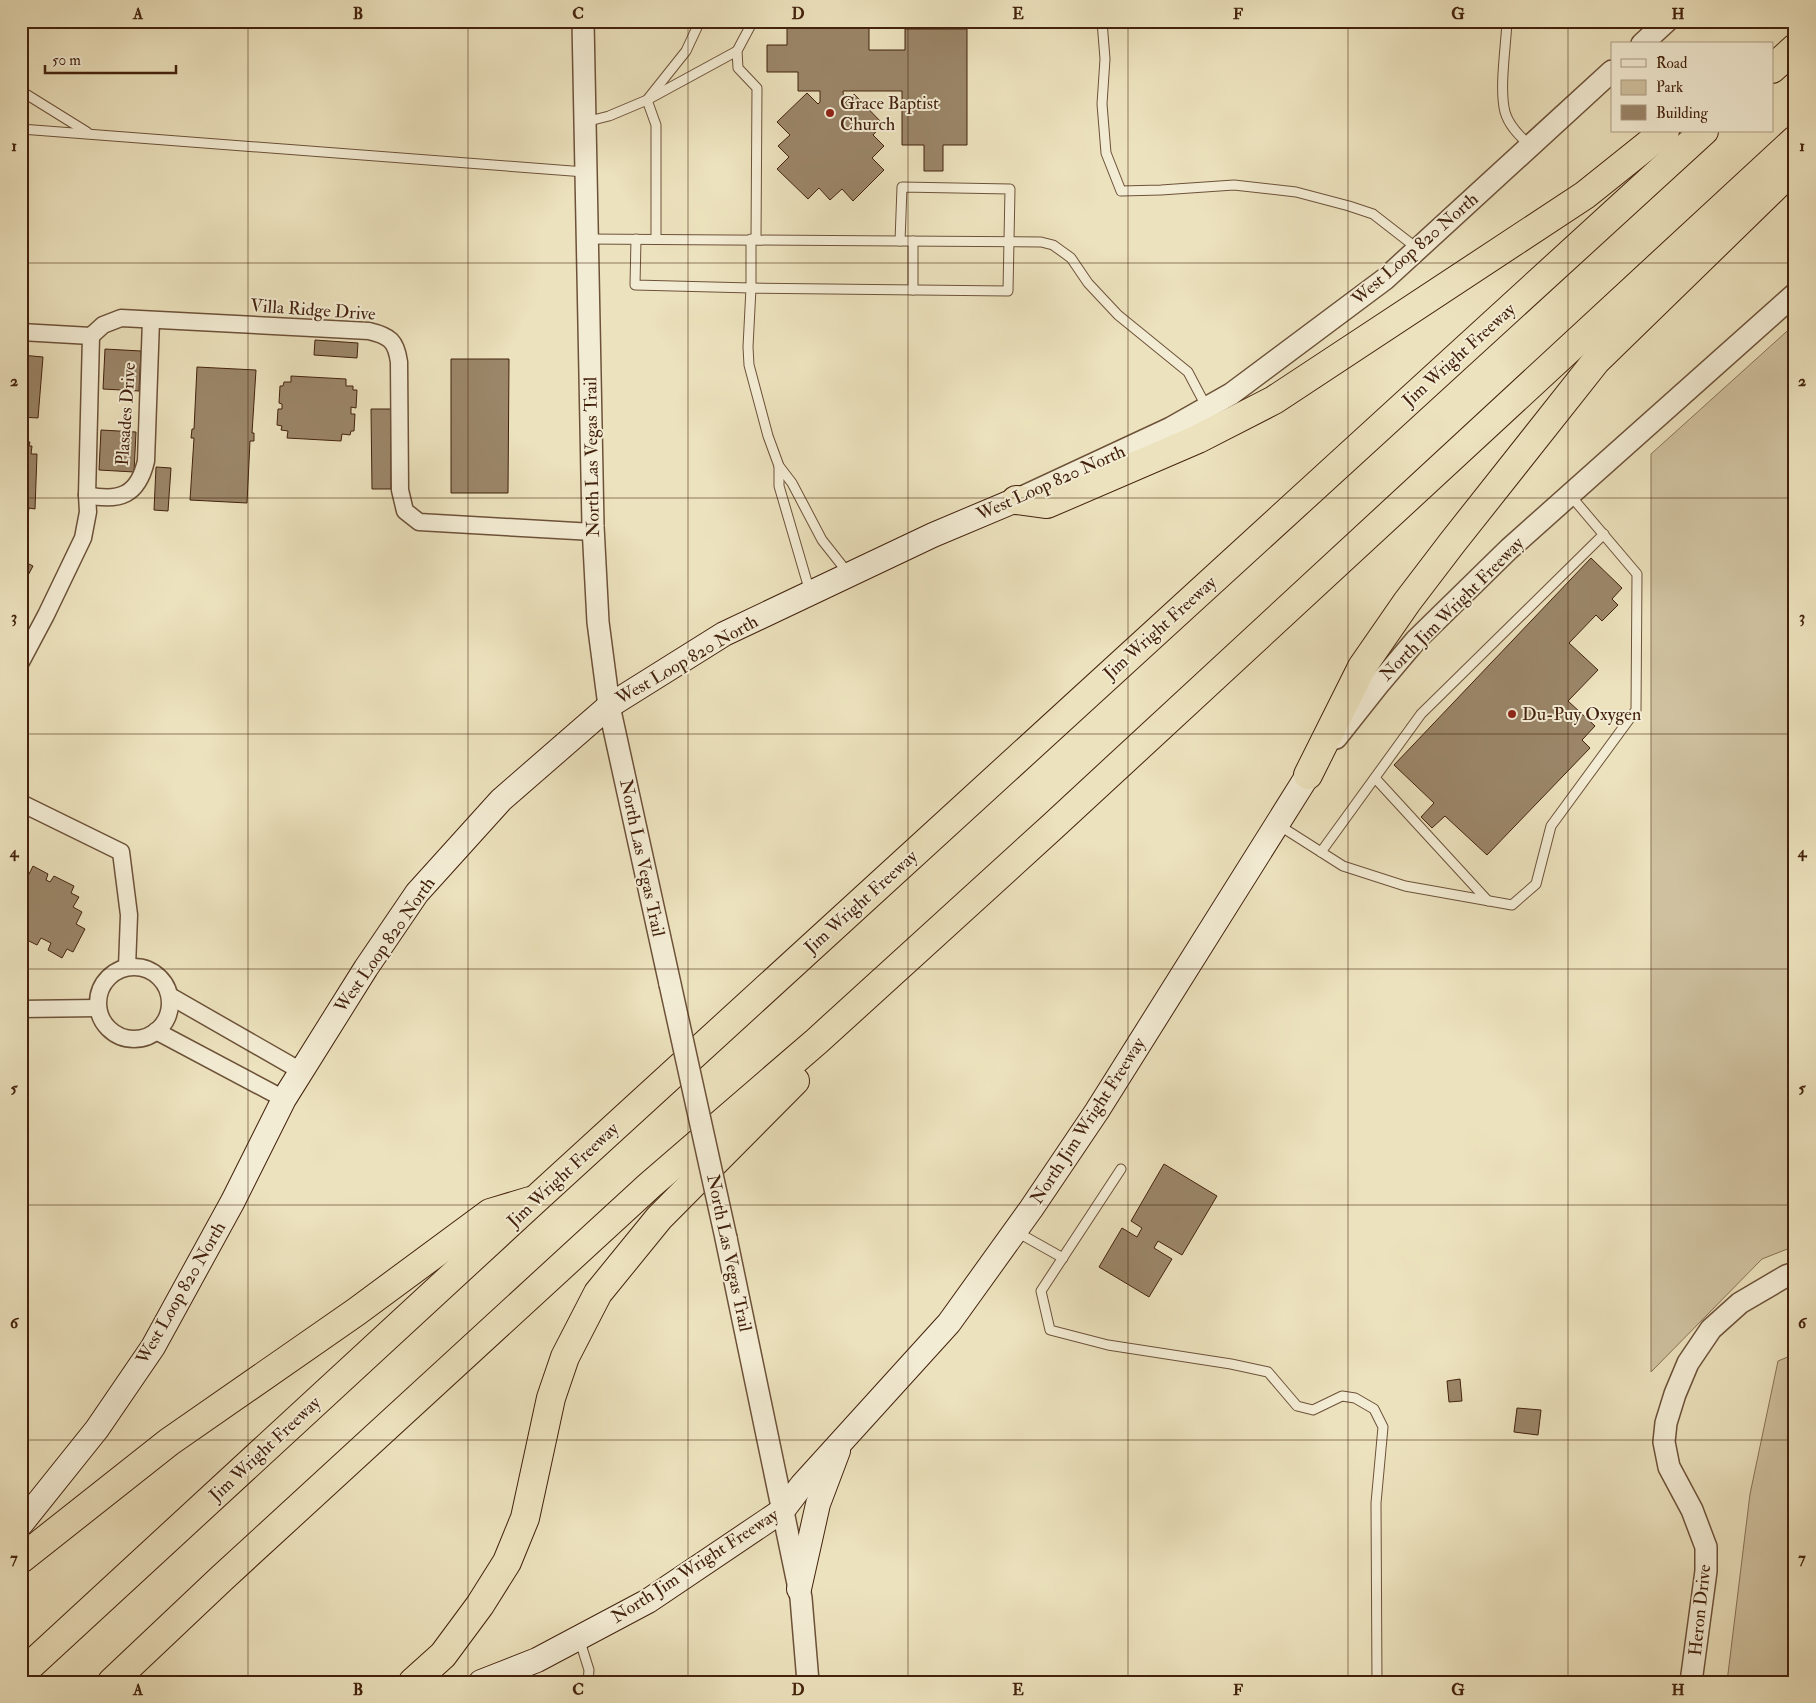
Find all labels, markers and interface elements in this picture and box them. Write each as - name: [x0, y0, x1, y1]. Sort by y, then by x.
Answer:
- text: A: [132, 4, 144, 24]
- text: B: [353, 4, 363, 24]
- text: C: [572, 4, 584, 24]
- text: D: [791, 4, 805, 24]
- text: E: [1012, 4, 1024, 24]
- text: F: [1233, 4, 1243, 24]
- text: G: [1451, 4, 1465, 24]
- text: H: [1671, 4, 1685, 24]
- scale bar: [45, 42, 176, 74]
- legend: [1611, 42, 1774, 132]
- text: 50 m: [52, 51, 81, 70]
- text: Road: [1656, 54, 1688, 73]
- text: Park: [1656, 78, 1683, 97]
- place label: Grace Baptist Church: [840, 92, 939, 136]
- text: Building: [1656, 104, 1708, 123]
- marker: Grace Baptist Church: [824, 107, 836, 119]
- text: 1: [11, 136, 17, 156]
- text: 1: [1799, 136, 1805, 156]
- street label: West Loop 820 North: [1346, 187, 1483, 311]
- street label: Villa Ridge Drive: [249, 294, 377, 326]
- street label: Jim Wright Freeway: [1397, 297, 1521, 413]
- street label: Plasades Drive: [111, 361, 141, 467]
- text: 2: [10, 371, 18, 391]
- text: 2: [1798, 371, 1806, 391]
- street label: North Las Vegas Trail: [579, 376, 605, 537]
- street label: West Loop 820 North: [972, 440, 1129, 527]
- street label: North Jim Wright Freeway: [1375, 531, 1530, 686]
- street label: Jim Wright Freeway: [1098, 570, 1222, 686]
- text: 3: [11, 607, 17, 627]
- text: 3: [1799, 607, 1805, 627]
- street label: West Loop 820 North: [611, 610, 763, 711]
- place label: Du-Puy Oxygen: [1522, 703, 1641, 726]
- marker: Du-Puy Oxygen: [1506, 708, 1518, 720]
- street label: North Las Vegas Trail: [614, 777, 670, 939]
- text: 4: [9, 842, 20, 862]
- text: 4: [1797, 842, 1808, 862]
- street label: Jim Wright Freeway: [799, 844, 923, 960]
- street label: West Loop 820 North: [329, 872, 441, 1018]
- street label: North Jim Wright Freeway: [1025, 1032, 1151, 1209]
- text: 5: [10, 1078, 18, 1098]
- text: 5: [1798, 1078, 1806, 1098]
- street label: Jim Wright Freeway: [502, 1117, 624, 1233]
- street label: North Las Vegas Trail: [701, 1172, 757, 1334]
- street label: West Loop 820 North: [130, 1217, 231, 1369]
- text: 6: [10, 1313, 20, 1333]
- text: 6: [1798, 1313, 1808, 1333]
- street label: Jim Wright Freeway: [204, 1391, 326, 1507]
- street label: North Jim Wright Freeway: [607, 1503, 784, 1629]
- text: 7: [10, 1548, 18, 1568]
- text: 7: [1798, 1548, 1806, 1568]
- street label: Heron Drive: [1684, 1563, 1716, 1657]
- text: A: [132, 1680, 144, 1700]
- text: B: [353, 1680, 363, 1700]
- text: C: [572, 1680, 584, 1700]
- text: D: [791, 1680, 805, 1700]
- text: E: [1012, 1680, 1024, 1700]
- text: F: [1233, 1680, 1243, 1700]
- text: G: [1451, 1680, 1465, 1700]
- text: H: [1671, 1680, 1685, 1700]

